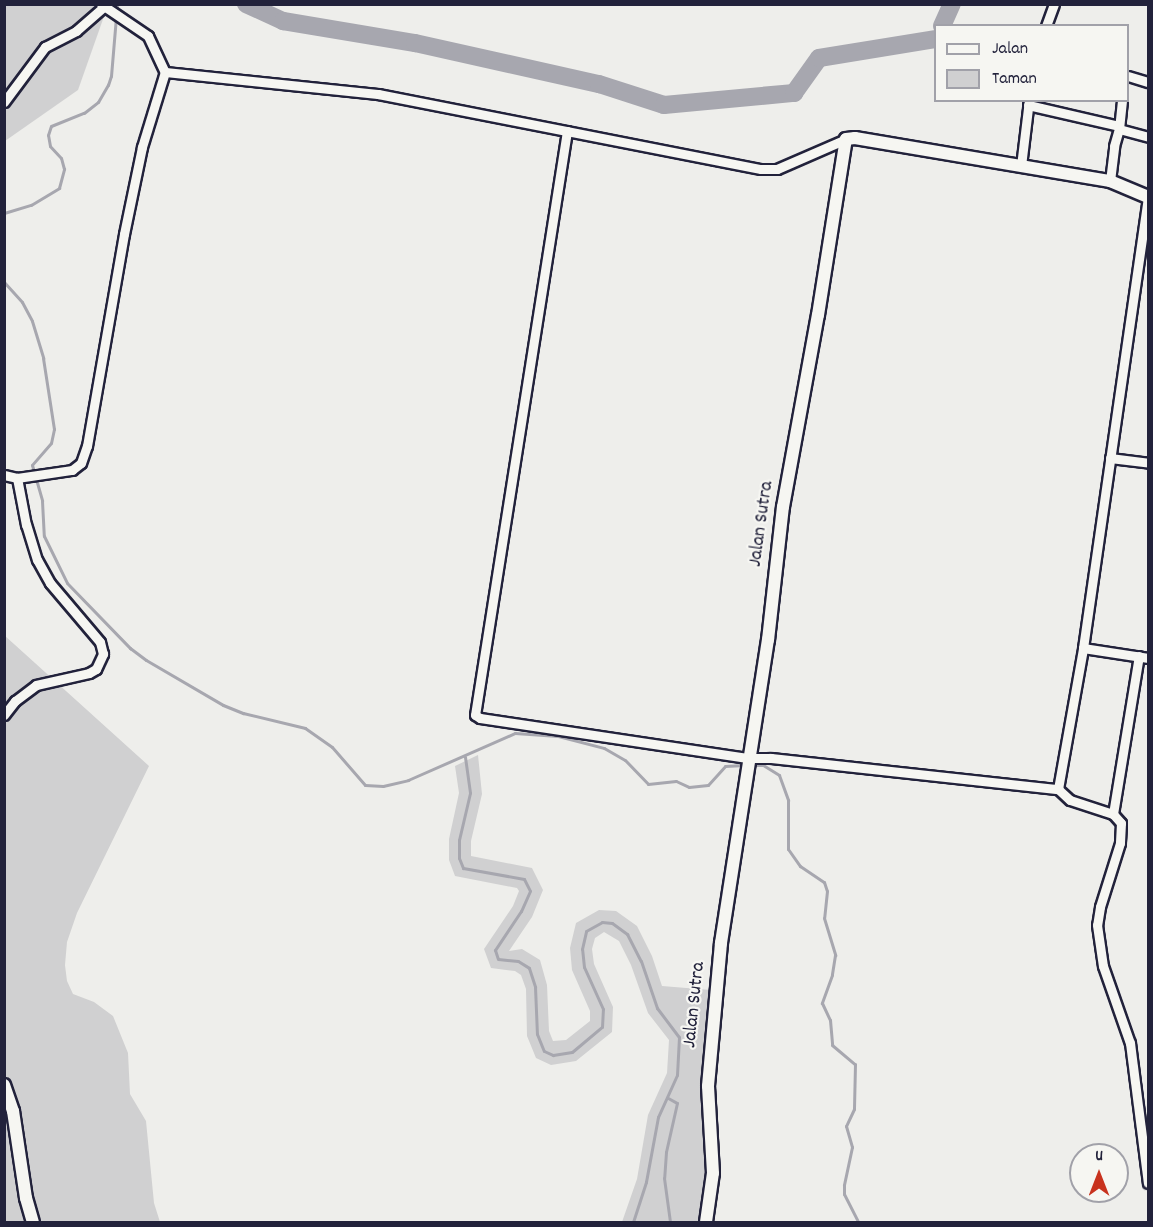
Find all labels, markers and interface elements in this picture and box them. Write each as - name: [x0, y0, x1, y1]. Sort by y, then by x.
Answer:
- legend: [934, 24, 1129, 102]
- text: Jalan: [992, 37, 1028, 62]
- text: Taman: [992, 67, 1037, 92]
- street label: Jalan Sutra: [744, 480, 780, 568]
- street label: Jalan Sutra: [679, 961, 711, 1049]
- north arrow: [1069, 1143, 1129, 1203]
- text: U: [1095, 1145, 1103, 1168]

